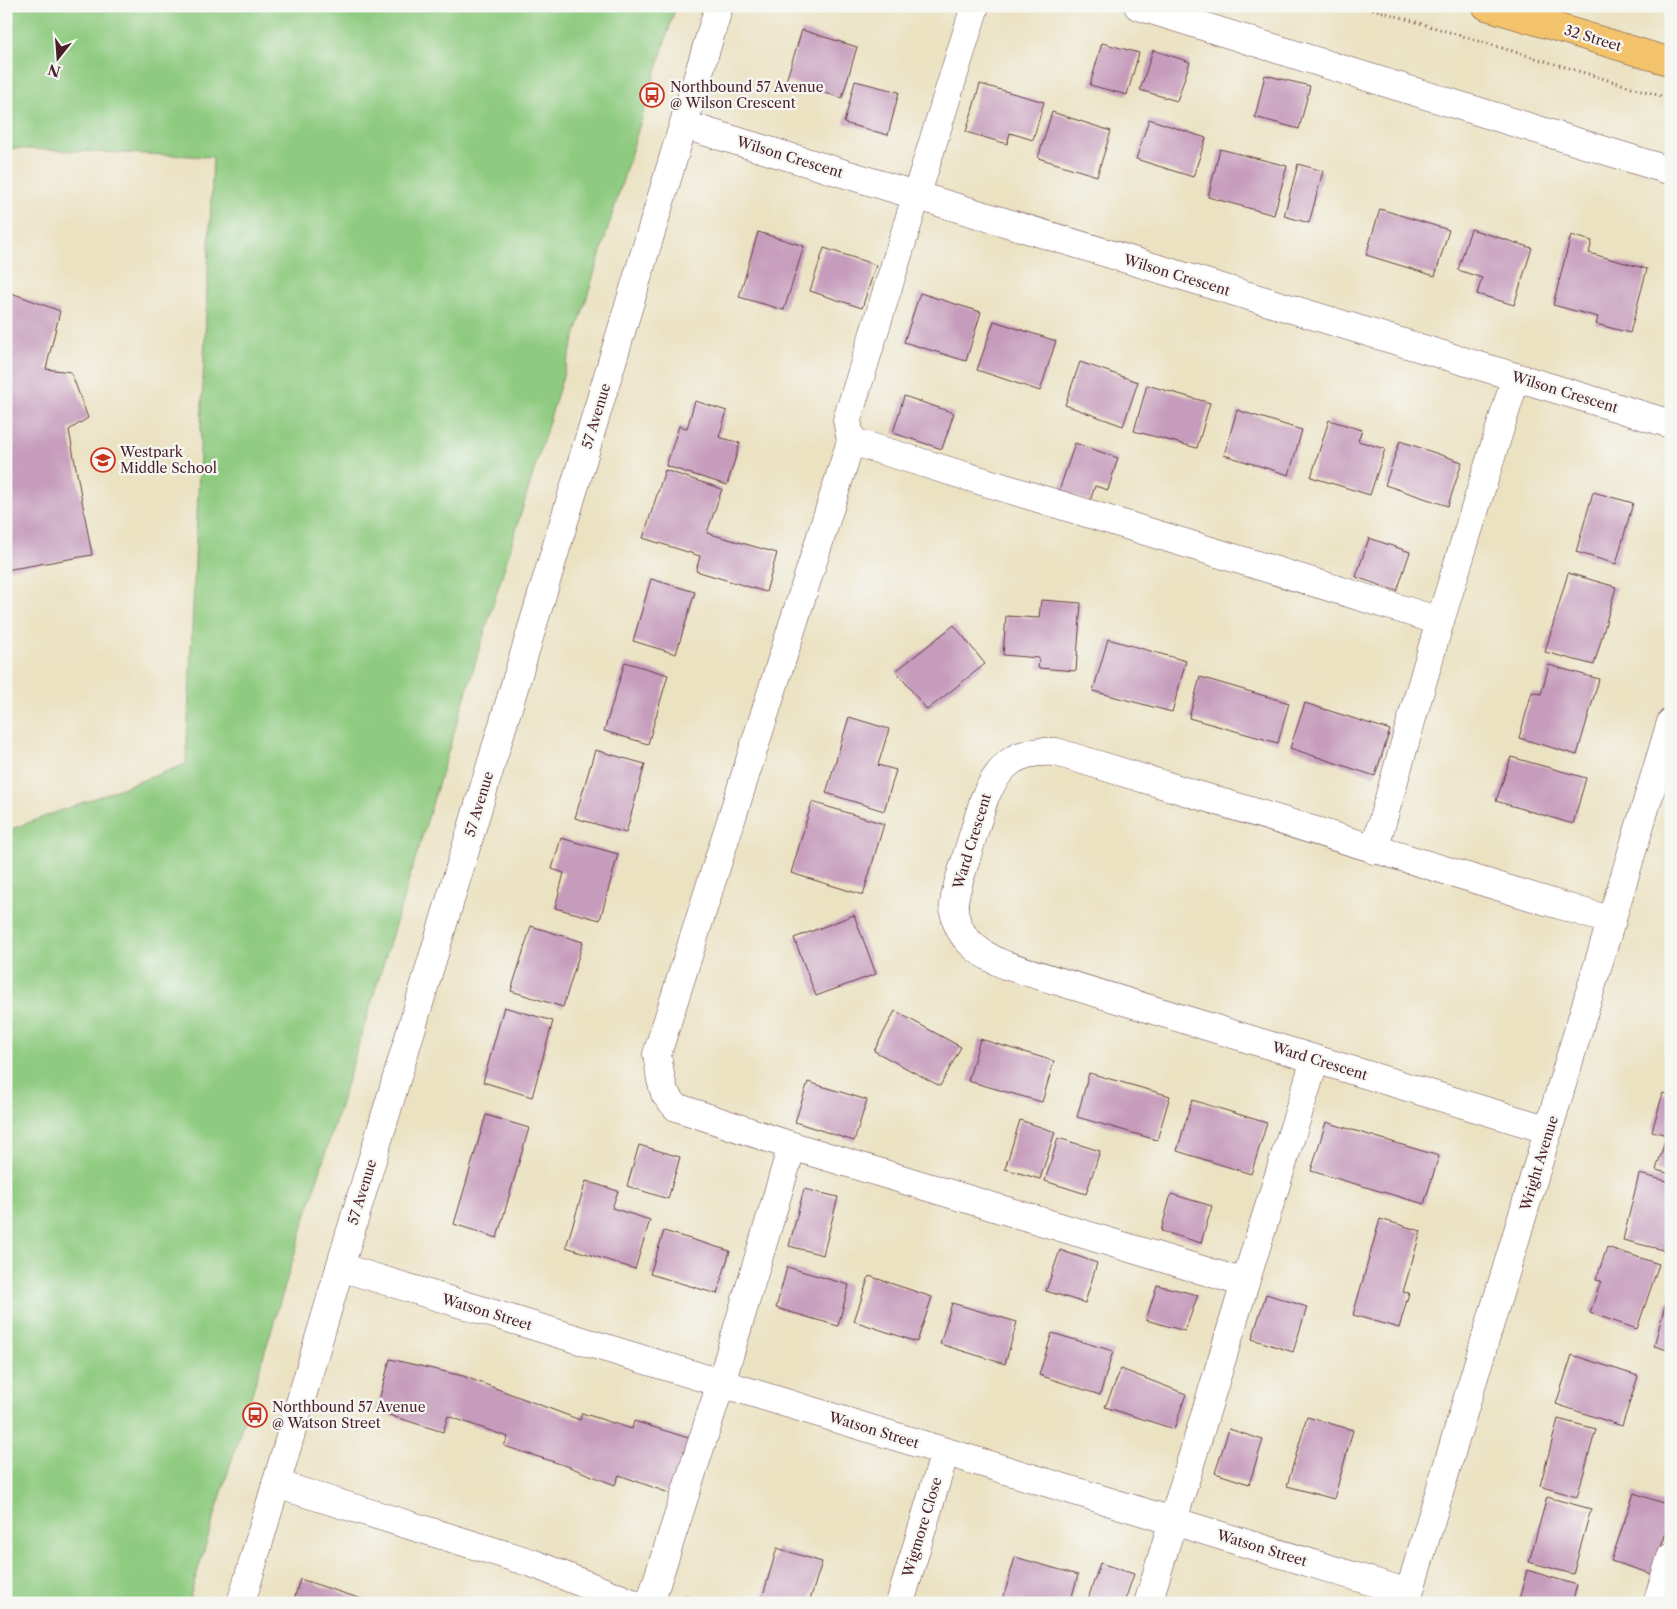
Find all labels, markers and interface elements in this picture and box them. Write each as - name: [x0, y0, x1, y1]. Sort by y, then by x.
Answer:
- street label: 32 Street: [1562, 21, 1624, 55]
- north arrow: [32, 32, 82, 82]
- text: N: [46, 60, 63, 81]
- place label: Northbound 57 Avenue @ Wilson Crescent: [670, 78, 824, 112]
- bus stop icon: Northbound 57 Avenue @ Wilson Crescent: [639, 82, 665, 108]
- street label: Wilson Crescent: [734, 132, 845, 182]
- street label: Wilson Crescent: [1121, 250, 1232, 300]
- street label: Wilson Crescent: [1509, 367, 1620, 417]
- street label: 57 Avenue: [578, 381, 615, 451]
- place label: Westpark Middle School: [119, 443, 217, 477]
- school or university icon: Westpark Middle School: [90, 447, 116, 473]
- street label: 57 Avenue: [461, 769, 498, 839]
- street label: Ward Crescent: [949, 791, 995, 892]
- street label: Ward Crescent: [1269, 1038, 1370, 1084]
- street label: Wright Avenue: [1516, 1113, 1562, 1214]
- street label: 57 Avenue: [344, 1157, 381, 1227]
- street label: Watson Street: [439, 1289, 534, 1334]
- place label: Northbound 57 Avenue @ Watson Street: [272, 1398, 426, 1432]
- bus stop icon: Northbound 57 Avenue @ Watson Street: [242, 1402, 268, 1428]
- street label: Watson Street: [826, 1407, 921, 1452]
- street label: Wigmore Close: [898, 1475, 946, 1580]
- street label: Watson Street: [1214, 1525, 1309, 1570]

